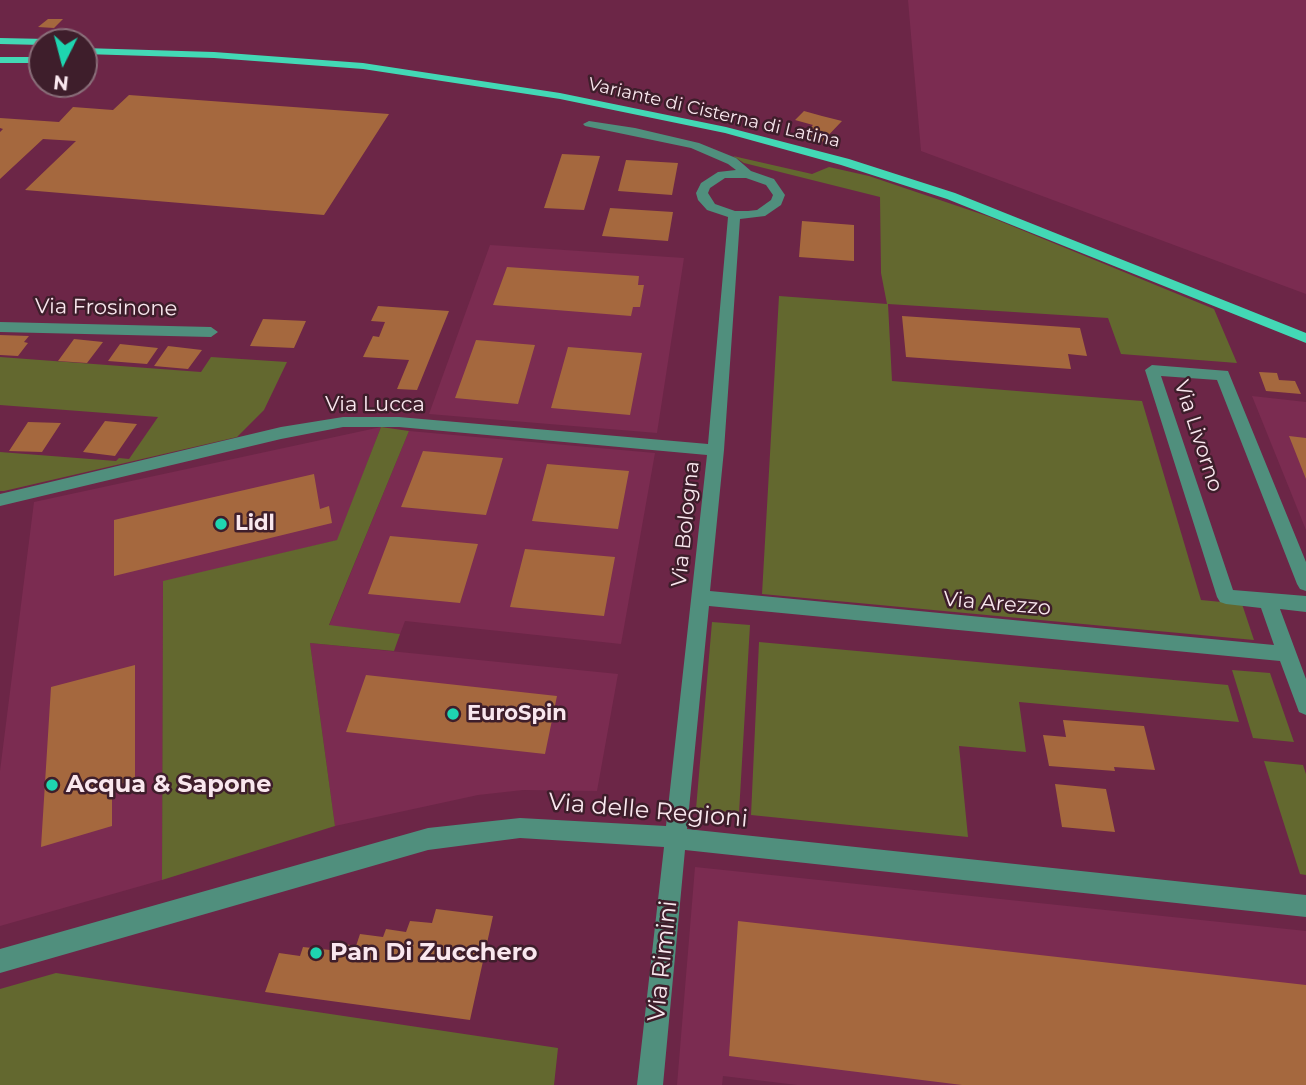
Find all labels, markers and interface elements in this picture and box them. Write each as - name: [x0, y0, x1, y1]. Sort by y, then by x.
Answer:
- north arrow: [28, 28, 98, 98]
- text: N: [52, 70, 70, 95]
- street label: Variante di Cisterna di Latina: [586, 73, 842, 153]
- street label: Via Frosinone: [35, 294, 177, 322]
- street label: Via Livorno: [1168, 377, 1228, 495]
- street label: Via Lucca: [325, 392, 425, 418]
- street label: Via Bologna: [667, 460, 705, 588]
- place label: Lidl: [235, 511, 275, 537]
- marker: Lidl: [213, 516, 229, 532]
- street label: Via Arezzo: [942, 587, 1052, 621]
- place label: EuroSpin: [467, 701, 567, 727]
- marker: EuroSpin: [445, 706, 461, 722]
- place label: Acqua & Sapone: [66, 771, 271, 799]
- marker: Acqua & Sapone: [44, 777, 60, 793]
- street label: Via delle Regioni: [547, 788, 749, 834]
- street label: Via Rimini: [642, 899, 684, 1023]
- place label: Pan Di Zucchero: [330, 939, 538, 967]
- marker: Pan Di Zucchero: [308, 945, 324, 961]

